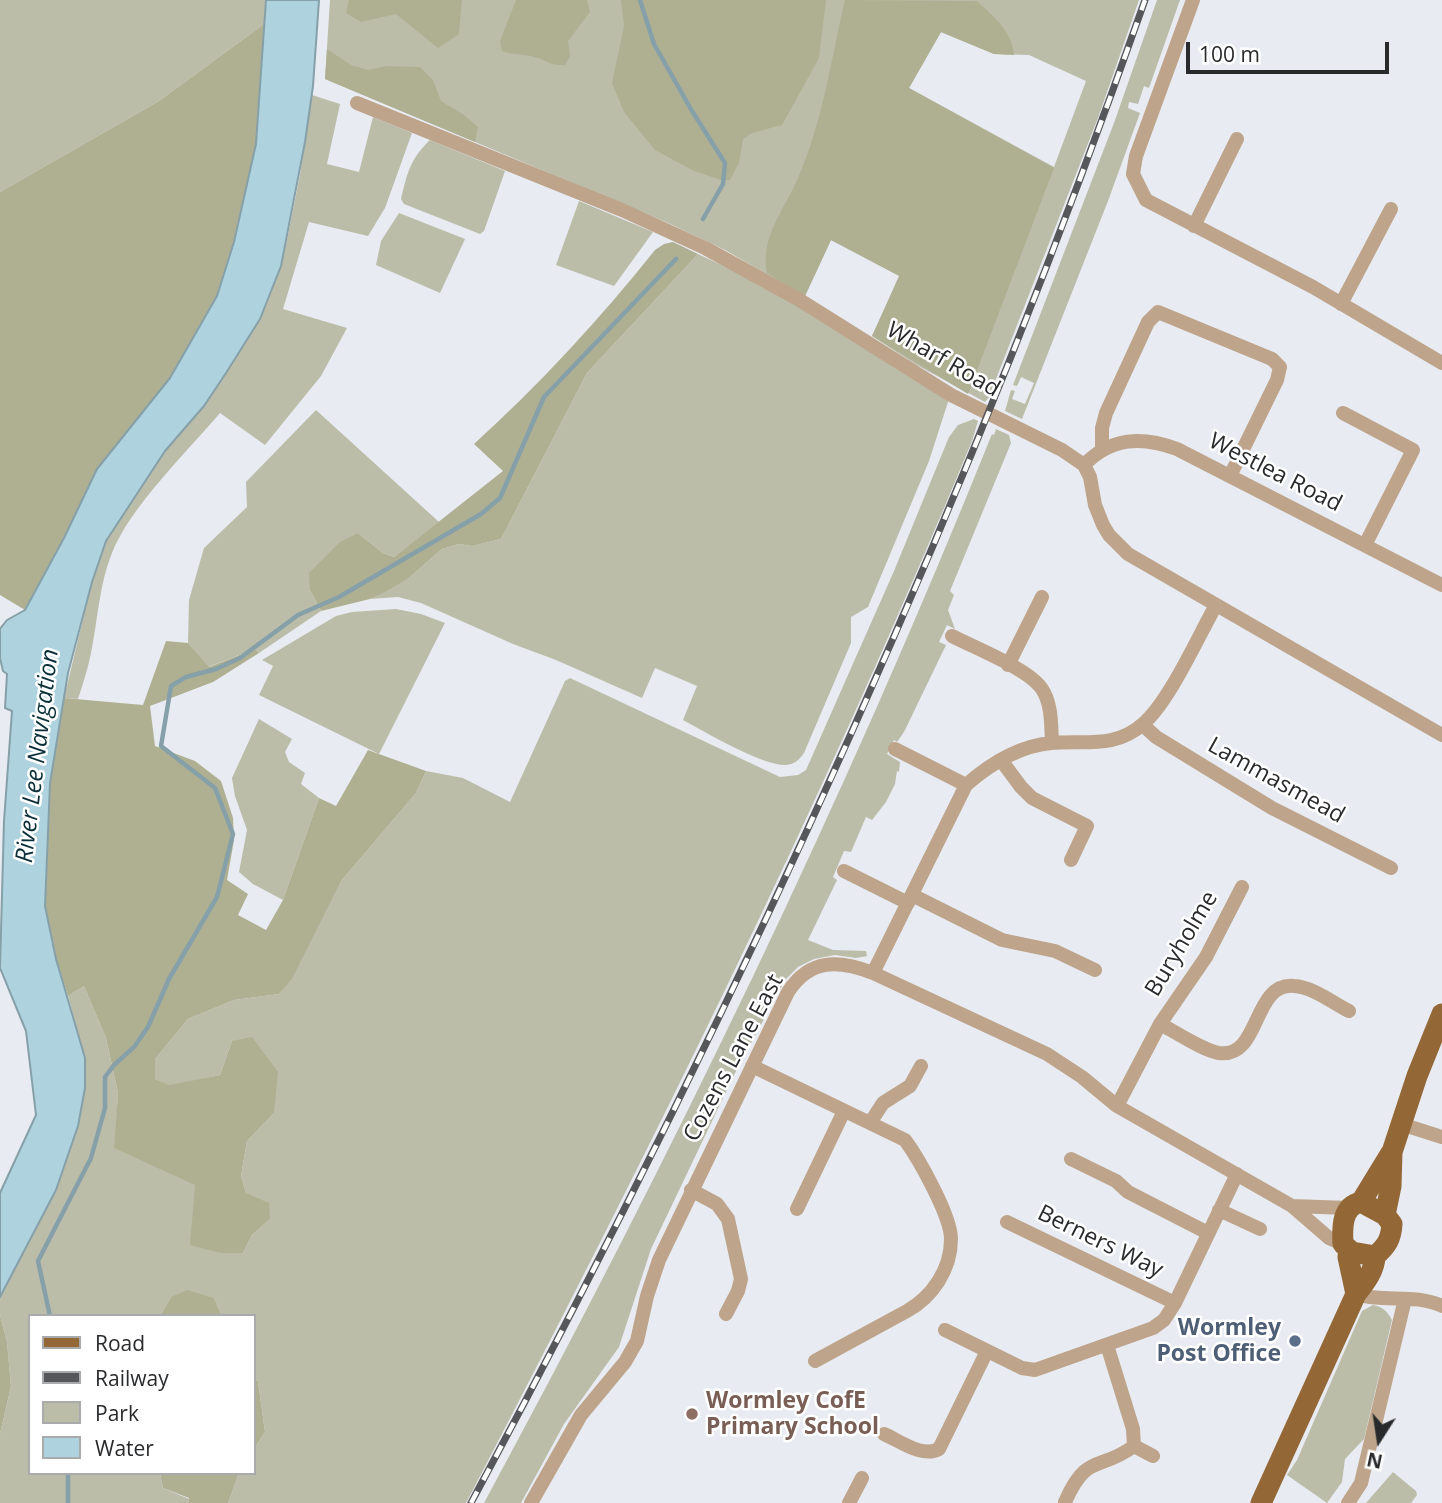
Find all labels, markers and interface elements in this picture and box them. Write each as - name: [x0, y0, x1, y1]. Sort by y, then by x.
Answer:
- scale bar: [1190, 28, 1393, 72]
- text: 100 m: [1199, 40, 1260, 68]
- street label: Wharf Road: [881, 317, 1005, 403]
- street label: Westlea Road: [1204, 428, 1346, 518]
- water label: River Lee Navigation: [11, 648, 65, 864]
- street label: Lammasmead: [1203, 732, 1349, 830]
- street label: Buryholme: [1140, 886, 1224, 1002]
- street label: Cozens Lane East: [678, 970, 790, 1146]
- street label: Berners Way: [1033, 1200, 1167, 1284]
- legend: [28, 1314, 256, 1475]
- place label: Wormley Post Office: [1156, 1314, 1281, 1368]
- text: Road: [95, 1329, 145, 1357]
- marker: Wormley Post Office: [1287, 1333, 1303, 1349]
- text: Railway: [95, 1364, 169, 1392]
- place label: Wormley CofE Primary School: [706, 1387, 879, 1441]
- text: Park: [95, 1399, 139, 1427]
- north arrow: [1344, 1405, 1414, 1475]
- marker: Wormley CofE Primary School: [684, 1406, 700, 1422]
- text: Water: [95, 1434, 154, 1462]
- text: N: [1364, 1446, 1385, 1475]

